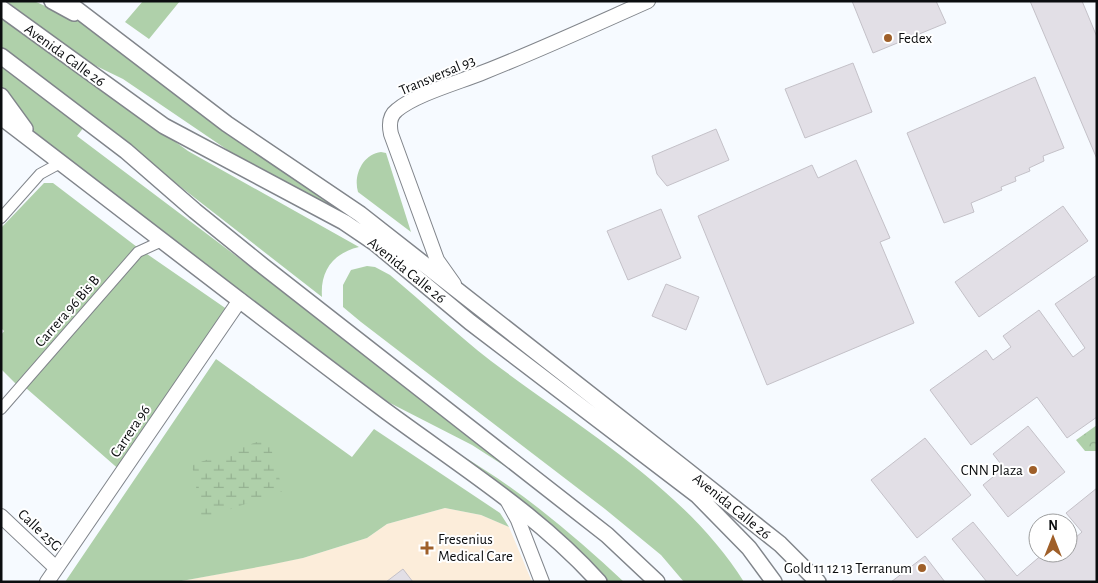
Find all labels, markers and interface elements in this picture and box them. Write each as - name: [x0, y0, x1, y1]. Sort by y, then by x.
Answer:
- street label: Avenida Calle 26: [22, 21, 108, 90]
- place label: Fedex: [898, 31, 933, 46]
- marker: Fedex: [882, 32, 894, 44]
- street label: Transversal 93: [397, 53, 477, 98]
- street label: Avenida Calle 26: [365, 235, 448, 306]
- street label: Carrera 96 Bis B: [32, 273, 102, 350]
- street label: Carrera 96: [108, 402, 153, 460]
- place label: CNN Plaza: [961, 463, 1023, 478]
- marker: CNN Plaza: [1027, 464, 1039, 476]
- street label: Avenida Calle 26: [690, 471, 773, 542]
- street label: Calle 25G: [15, 507, 64, 554]
- north arrow: [1028, 513, 1078, 563]
- text: N: [1048, 519, 1058, 533]
- place label: Fresenius Medical Care: [438, 532, 513, 564]
- marker: Fresenius Medical Care: [420, 541, 434, 555]
- place label: Gold 11 12 13 Terranum: [784, 561, 912, 576]
- marker: Gold 11 12 13 Terranum: [916, 562, 928, 574]

